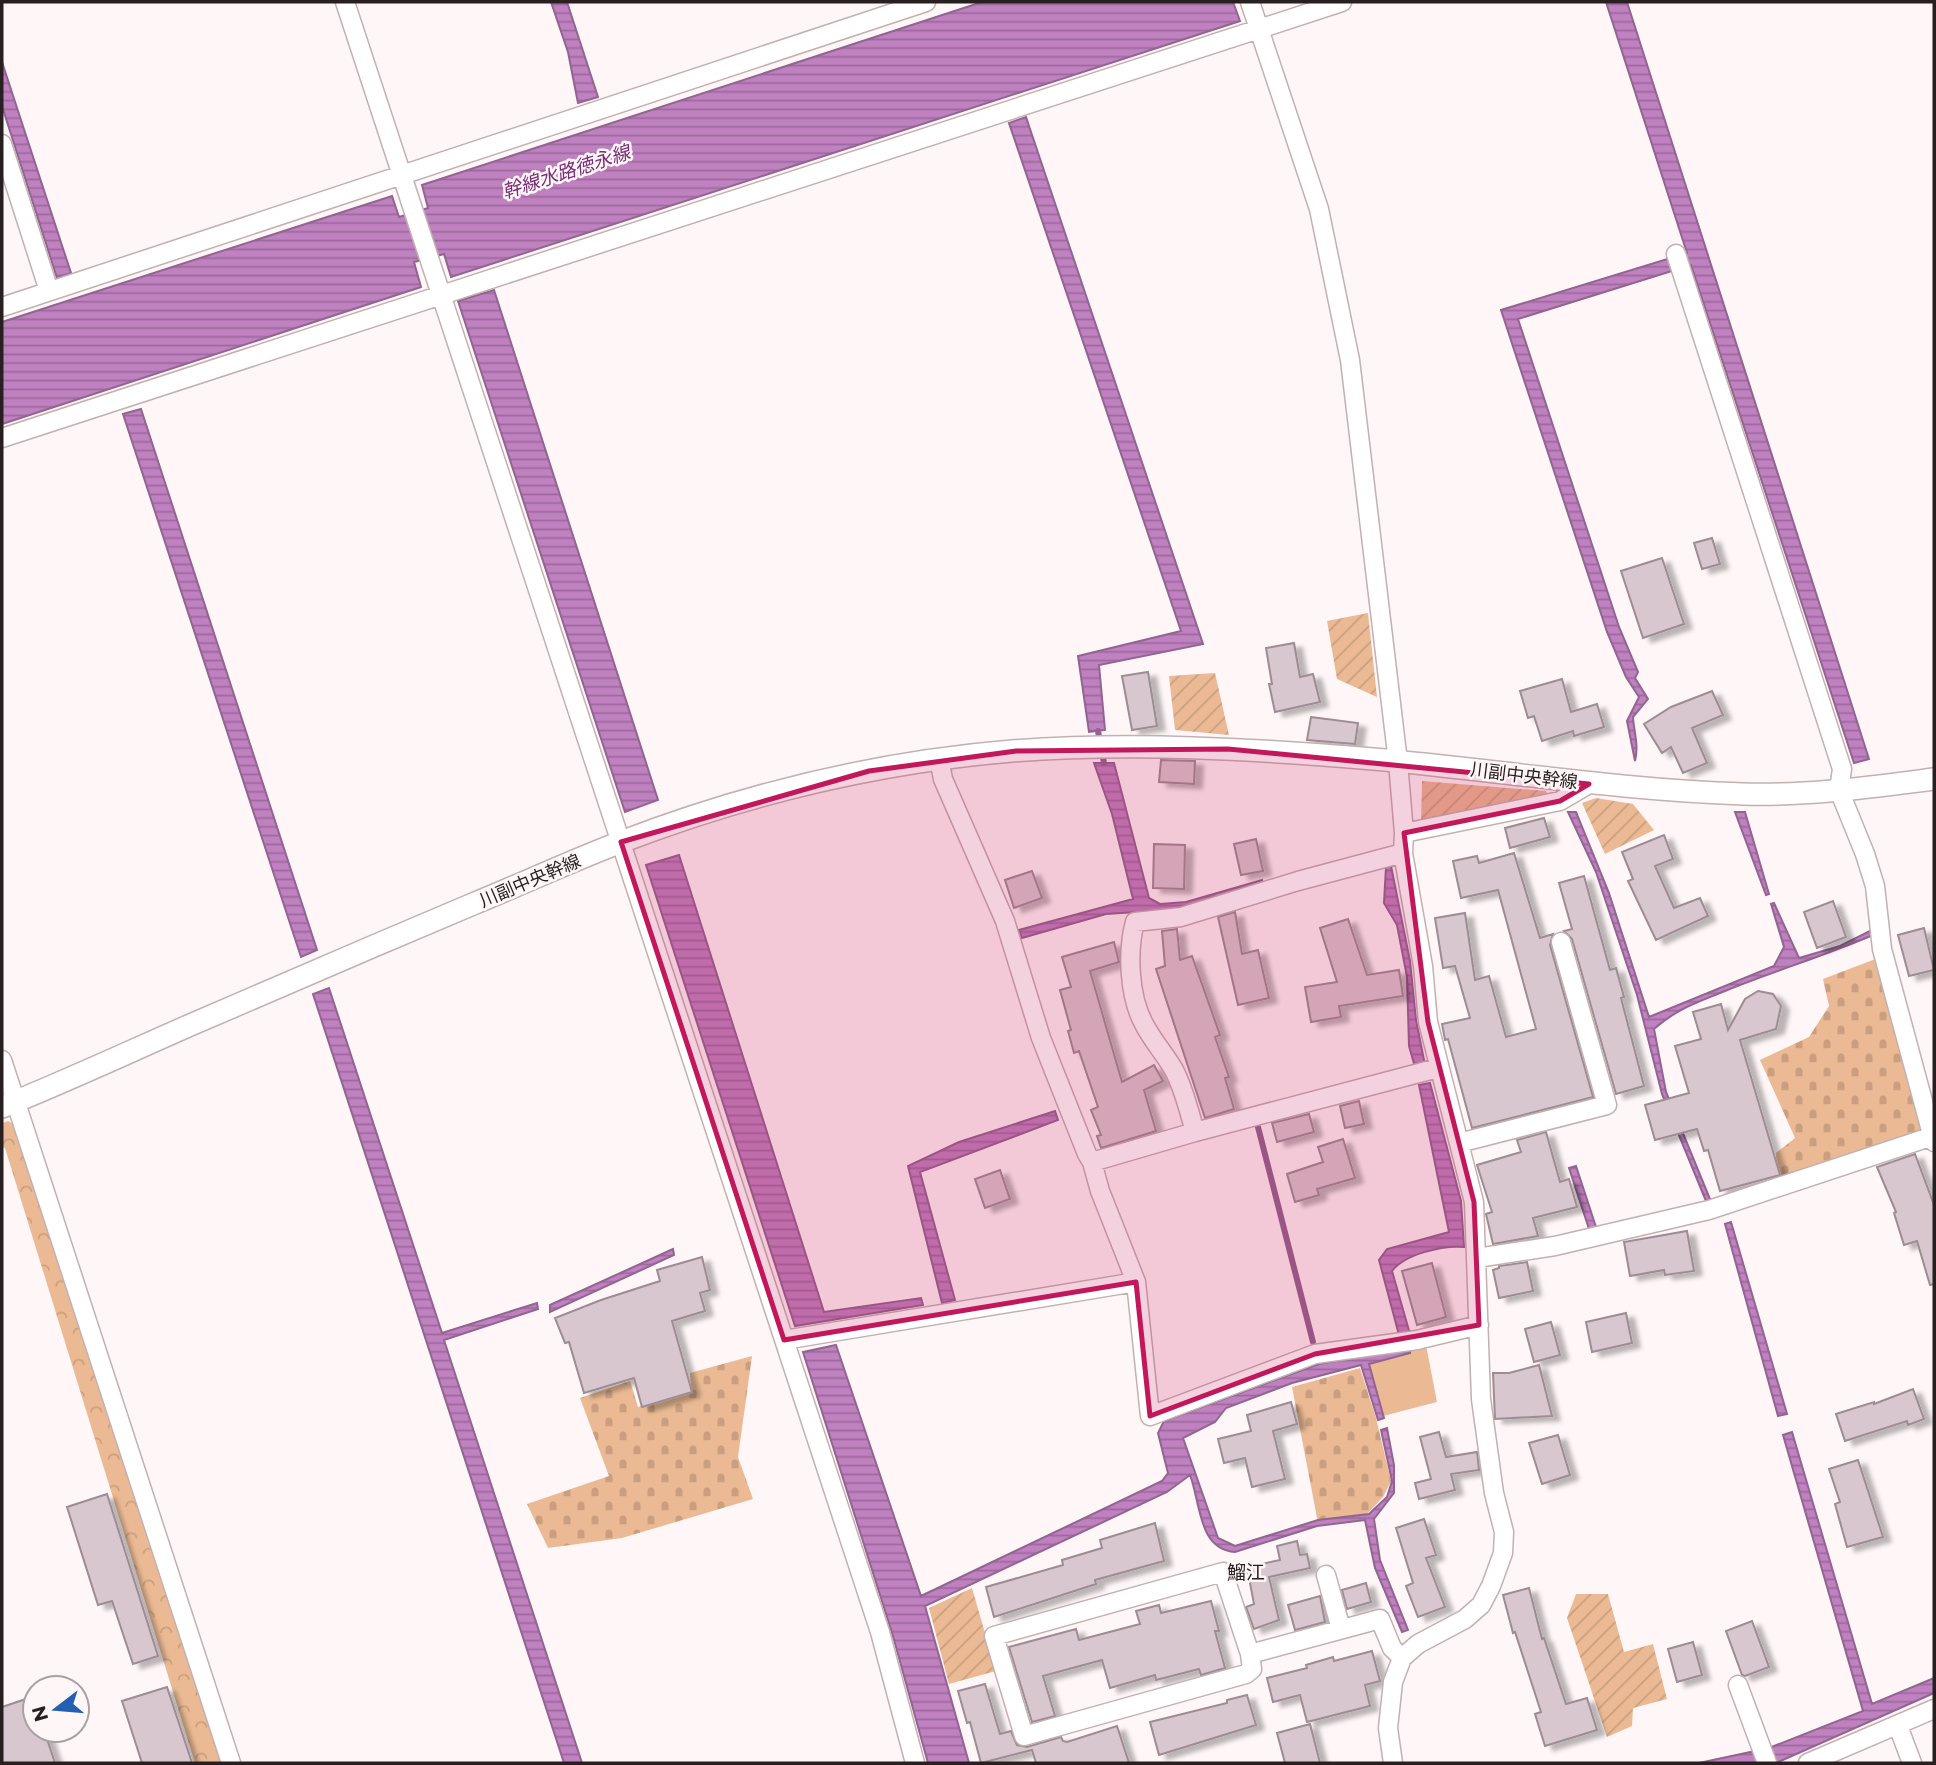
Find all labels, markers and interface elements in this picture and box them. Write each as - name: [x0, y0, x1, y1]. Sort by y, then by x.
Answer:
- water label: 幹線水路徳永線: [499, 140, 635, 203]
- street label: 川副中央幹線: [1469, 759, 1579, 793]
- street label: 川副中央幹線: [476, 850, 584, 912]
- district label: 鰡江: [1227, 1561, 1265, 1584]
- north arrow: [21, 1674, 91, 1744]
- text: N: [27, 1703, 53, 1724]

